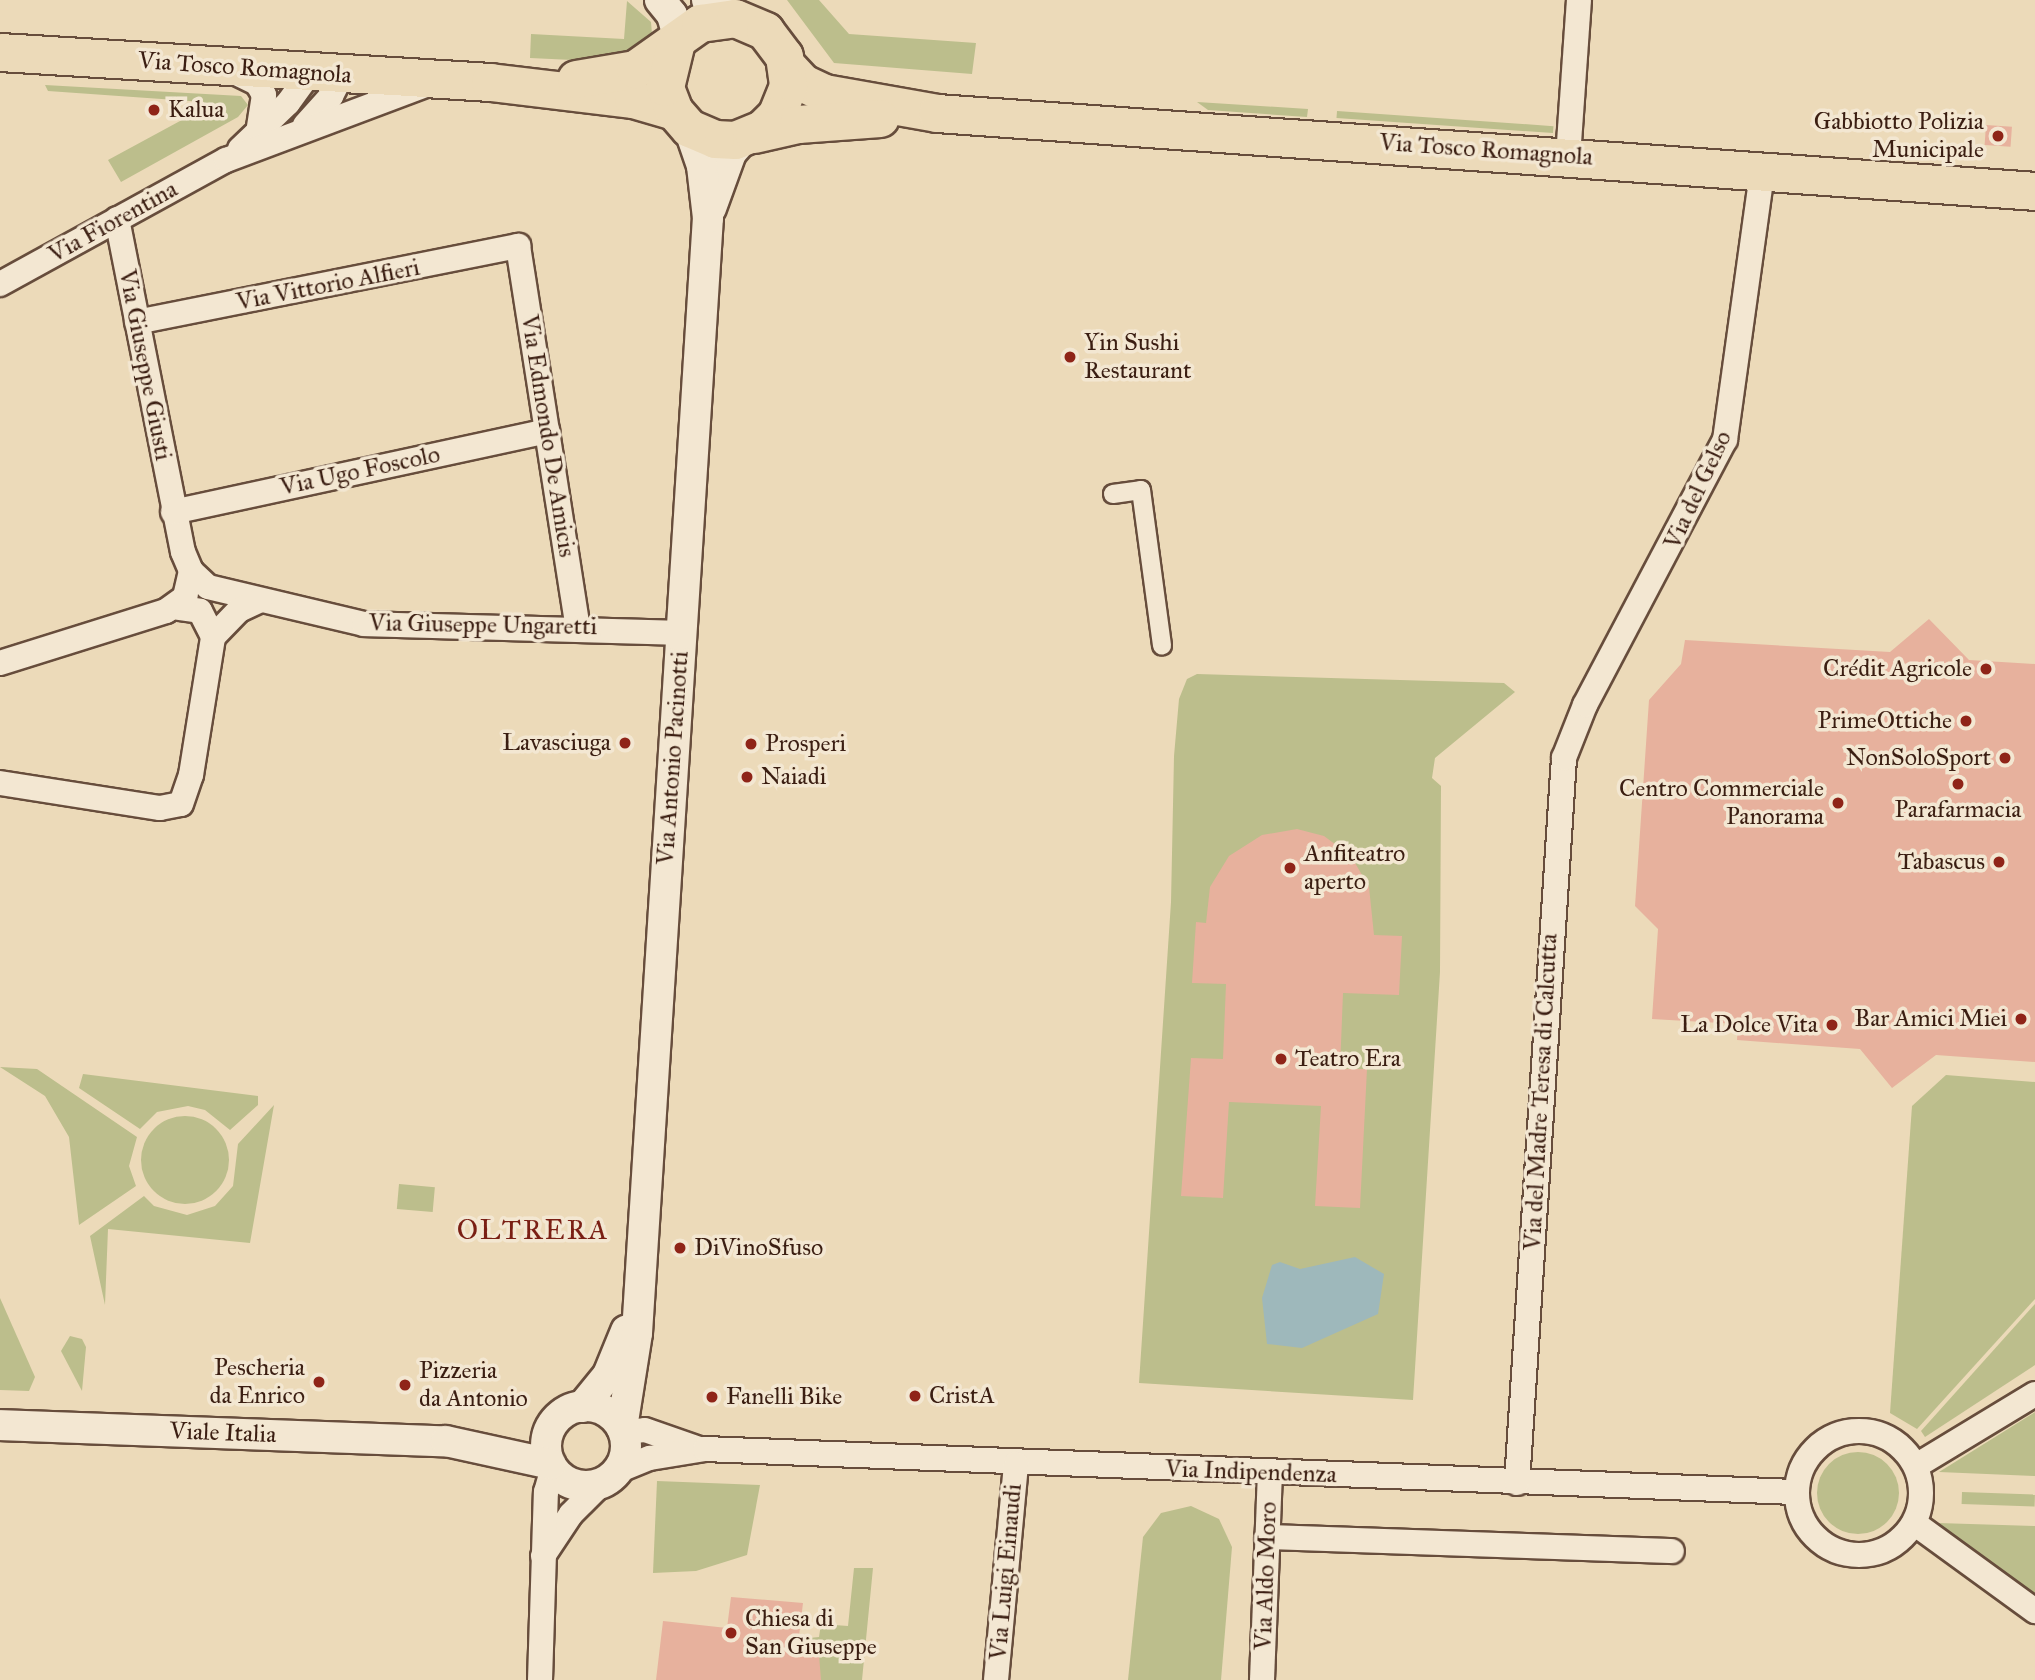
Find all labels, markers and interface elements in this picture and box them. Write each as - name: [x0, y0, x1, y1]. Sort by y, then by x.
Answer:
- street label: Via Tosco Romagnola: [137, 46, 353, 90]
- place label: Kalua: [168, 96, 224, 124]
- marker: Kalua: [146, 102, 162, 118]
- place label: Gabbiotto Polizia Municipale: [1814, 108, 1984, 164]
- street label: Via Tosco Romagnola: [1378, 128, 1594, 172]
- marker: Gabbiotto Polizia Municipale: [1990, 128, 2006, 144]
- street label: Via Fiorentina: [44, 175, 182, 269]
- street label: Via Vittorio Alfieri: [234, 253, 422, 317]
- street label: Via Giuseppe Giusti: [112, 267, 178, 463]
- street label: Via Edmondo De Amicis: [515, 313, 581, 559]
- place label: Yin Sushi Restaurant: [1084, 329, 1191, 385]
- marker: Yin Sushi Restaurant: [1062, 349, 1078, 365]
- street label: Via del Gelso: [1658, 426, 1738, 554]
- street label: Via Ugo Foscolo: [277, 440, 443, 502]
- street label: Via Giuseppe Ungaretti: [369, 609, 597, 641]
- street label: Via Antonio Pacinotti: [651, 650, 695, 866]
- place label: Crédit Agricole: [1823, 655, 1972, 683]
- marker: Crédit Agricole: [1978, 661, 1994, 677]
- place label: PrimeOttiche: [1818, 707, 1952, 735]
- marker: PrimeOttiche: [1958, 713, 1974, 729]
- place label: Lavasciuga: [502, 729, 611, 757]
- place label: Prosperi: [765, 730, 846, 758]
- marker: Lavasciuga: [617, 735, 633, 751]
- marker: Prosperi: [743, 736, 759, 752]
- place label: NonSoloSport: [1846, 744, 1991, 772]
- marker: NonSoloSport: [1997, 750, 2013, 766]
- place label: Naiadi: [761, 763, 826, 791]
- marker: Naiadi: [739, 769, 755, 785]
- place label: Centro Commerciale Panorama: [1619, 775, 1824, 831]
- marker: Parafarmacia: [1950, 776, 1966, 792]
- marker: Centro Commerciale Panorama: [1830, 795, 1846, 811]
- place label: Parafarmacia: [1895, 796, 2021, 824]
- place label: Anfiteatro aperto: [1304, 840, 1405, 896]
- place label: Tabascus: [1898, 848, 1985, 876]
- marker: Tabascus: [1991, 854, 2007, 870]
- marker: Anfiteatro aperto: [1282, 860, 1298, 876]
- street label: Via del Madre Teresa di Calcutta: [1518, 933, 1564, 1251]
- place label: Bar Amici Miei: [1854, 1005, 2007, 1033]
- place label: La Dolce Vita: [1680, 1011, 1818, 1039]
- marker: Bar Amici Miei: [2013, 1011, 2029, 1027]
- marker: La Dolce Vita: [1824, 1017, 1840, 1033]
- place label: Teatro Era: [1295, 1045, 1401, 1073]
- marker: Teatro Era: [1273, 1051, 1289, 1067]
- district label: OLTRERA: [458, 1213, 608, 1247]
- place label: DiVinoSfuso: [694, 1234, 823, 1262]
- marker: DiVinoSfuso: [672, 1240, 688, 1256]
- place label: Pescheria da Enrico: [210, 1354, 305, 1410]
- place label: Pizzeria da Antonio: [419, 1357, 528, 1413]
- marker: Pescheria da Enrico: [311, 1374, 327, 1390]
- marker: Pizzeria da Antonio: [397, 1377, 413, 1393]
- place label: CristA: [929, 1382, 995, 1410]
- place label: Fanelli Bike: [726, 1383, 842, 1411]
- marker: CristA: [907, 1388, 923, 1404]
- marker: Fanelli Bike: [704, 1389, 720, 1405]
- street label: Viale Italia: [169, 1417, 277, 1449]
- street label: Via Indipendenza: [1165, 1455, 1337, 1489]
- street label: Via Luigi Einaudi: [984, 1483, 1028, 1661]
- street label: Via Aldo Moro: [1249, 1501, 1283, 1651]
- place label: Chiesa di San Giuseppe: [745, 1605, 877, 1661]
- marker: Chiesa di San Giuseppe: [723, 1625, 739, 1641]

